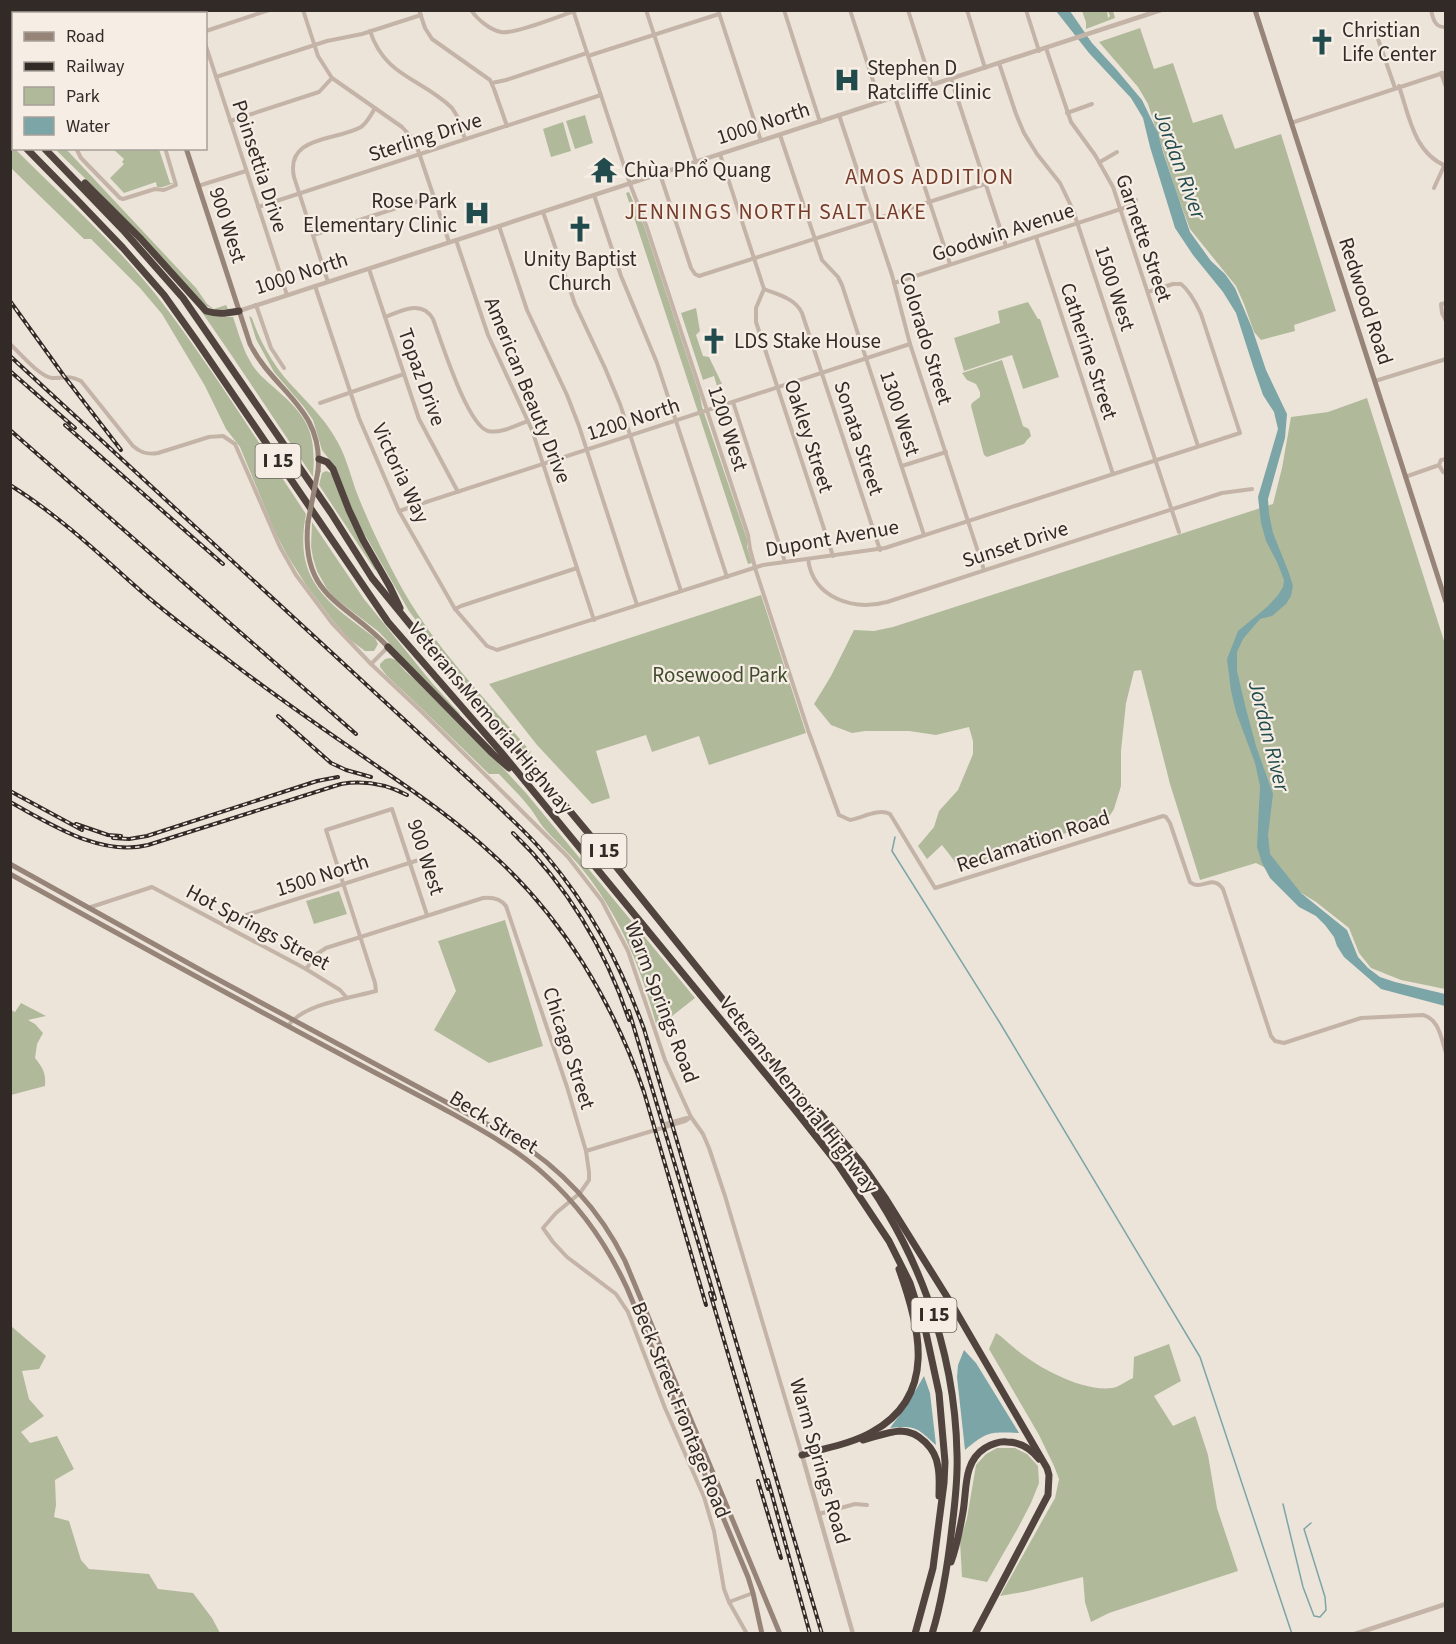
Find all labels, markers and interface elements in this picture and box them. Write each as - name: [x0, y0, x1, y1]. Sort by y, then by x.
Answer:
- legend: [12, 12, 207, 150]
- place label: Christian Life Center: [1342, 15, 1437, 69]
- text: Road: [66, 24, 105, 49]
- church icon: Christian Life Center: [1307, 27, 1337, 57]
- place label: Stephen D Ratcliffe Clinic: [867, 53, 992, 107]
- text: Railway: [66, 54, 125, 79]
- hospital icon: Stephen D Ratcliffe Clinic: [832, 65, 862, 95]
- text: Park: [66, 84, 100, 109]
- street label: 1000 North: [712, 94, 814, 152]
- street label: Poinsettia Drive: [224, 96, 296, 236]
- street label: Sterling Drive: [364, 105, 486, 169]
- water label: Jordan River: [1145, 105, 1215, 225]
- text: Water: [66, 114, 110, 139]
- temple icon: Chùa Phổ Quang: [589, 155, 619, 185]
- place label: Chùa Phổ Quang: [624, 155, 771, 185]
- district label: AMOS ADDITION: [845, 161, 1015, 193]
- street label: Garnette Street: [1108, 170, 1180, 306]
- street label: 900 West: [202, 183, 254, 267]
- place label: Rose Park Elementary Clinic: [303, 186, 458, 240]
- street label: Goodwin Avenue: [928, 195, 1078, 269]
- district label: JENNINGS NORTH SALT LAKE: [625, 196, 927, 228]
- hospital icon: Rose Park Elementary Clinic: [462, 198, 492, 228]
- church icon: Unity Baptist Church: [565, 214, 595, 244]
- street label: Redwood Road: [1331, 233, 1401, 369]
- street label: 1500 West: [1087, 241, 1143, 335]
- street label: 1000 North: [250, 244, 352, 302]
- place label: Unity Baptist Church: [523, 244, 637, 298]
- street label: Colorado Street: [892, 268, 960, 408]
- street label: Catherine Street: [1053, 279, 1125, 423]
- street label: American Beauty Drive: [477, 292, 579, 488]
- street label: Topaz Drive: [390, 324, 454, 430]
- church icon: LDS Stake House: [699, 326, 729, 356]
- place label: LDS Stake House: [734, 326, 881, 356]
- street label: 1300 West: [872, 366, 928, 460]
- street label: Oakley Street: [777, 376, 841, 496]
- street label: Sonata Street: [826, 377, 892, 499]
- street label: 1200 West: [700, 381, 756, 475]
- street label: 1200 North: [582, 390, 684, 448]
- street label: Victoria Way: [365, 418, 437, 528]
- road number: I 15: [256, 444, 300, 478]
- street label: Dupont Avenue: [763, 512, 901, 564]
- street label: Sunset Drive: [958, 513, 1072, 575]
- street label: Veterans Memorial Highway: [401, 615, 581, 821]
- park label: Rosewood Park: [652, 660, 788, 690]
- water label: Jordan River: [1240, 676, 1299, 796]
- street label: Reclamation Road: [952, 802, 1114, 880]
- street label: 900 West: [400, 815, 452, 899]
- road number: I 15: [582, 834, 626, 868]
- street label: 1500 North: [271, 846, 373, 904]
- street label: Hot Springs Street: [181, 876, 335, 978]
- street label: Warm Springs Road: [617, 917, 707, 1087]
- street label: Chicago Street: [535, 983, 603, 1113]
- street label: Veterans Memorial Highway: [712, 990, 886, 1200]
- street label: Beck Street: [444, 1083, 544, 1161]
- street label: Beck Street Frontage Road: [624, 1297, 738, 1523]
- road number: I 15: [912, 1298, 956, 1332]
- street label: Warm Springs Road: [782, 1375, 858, 1547]

